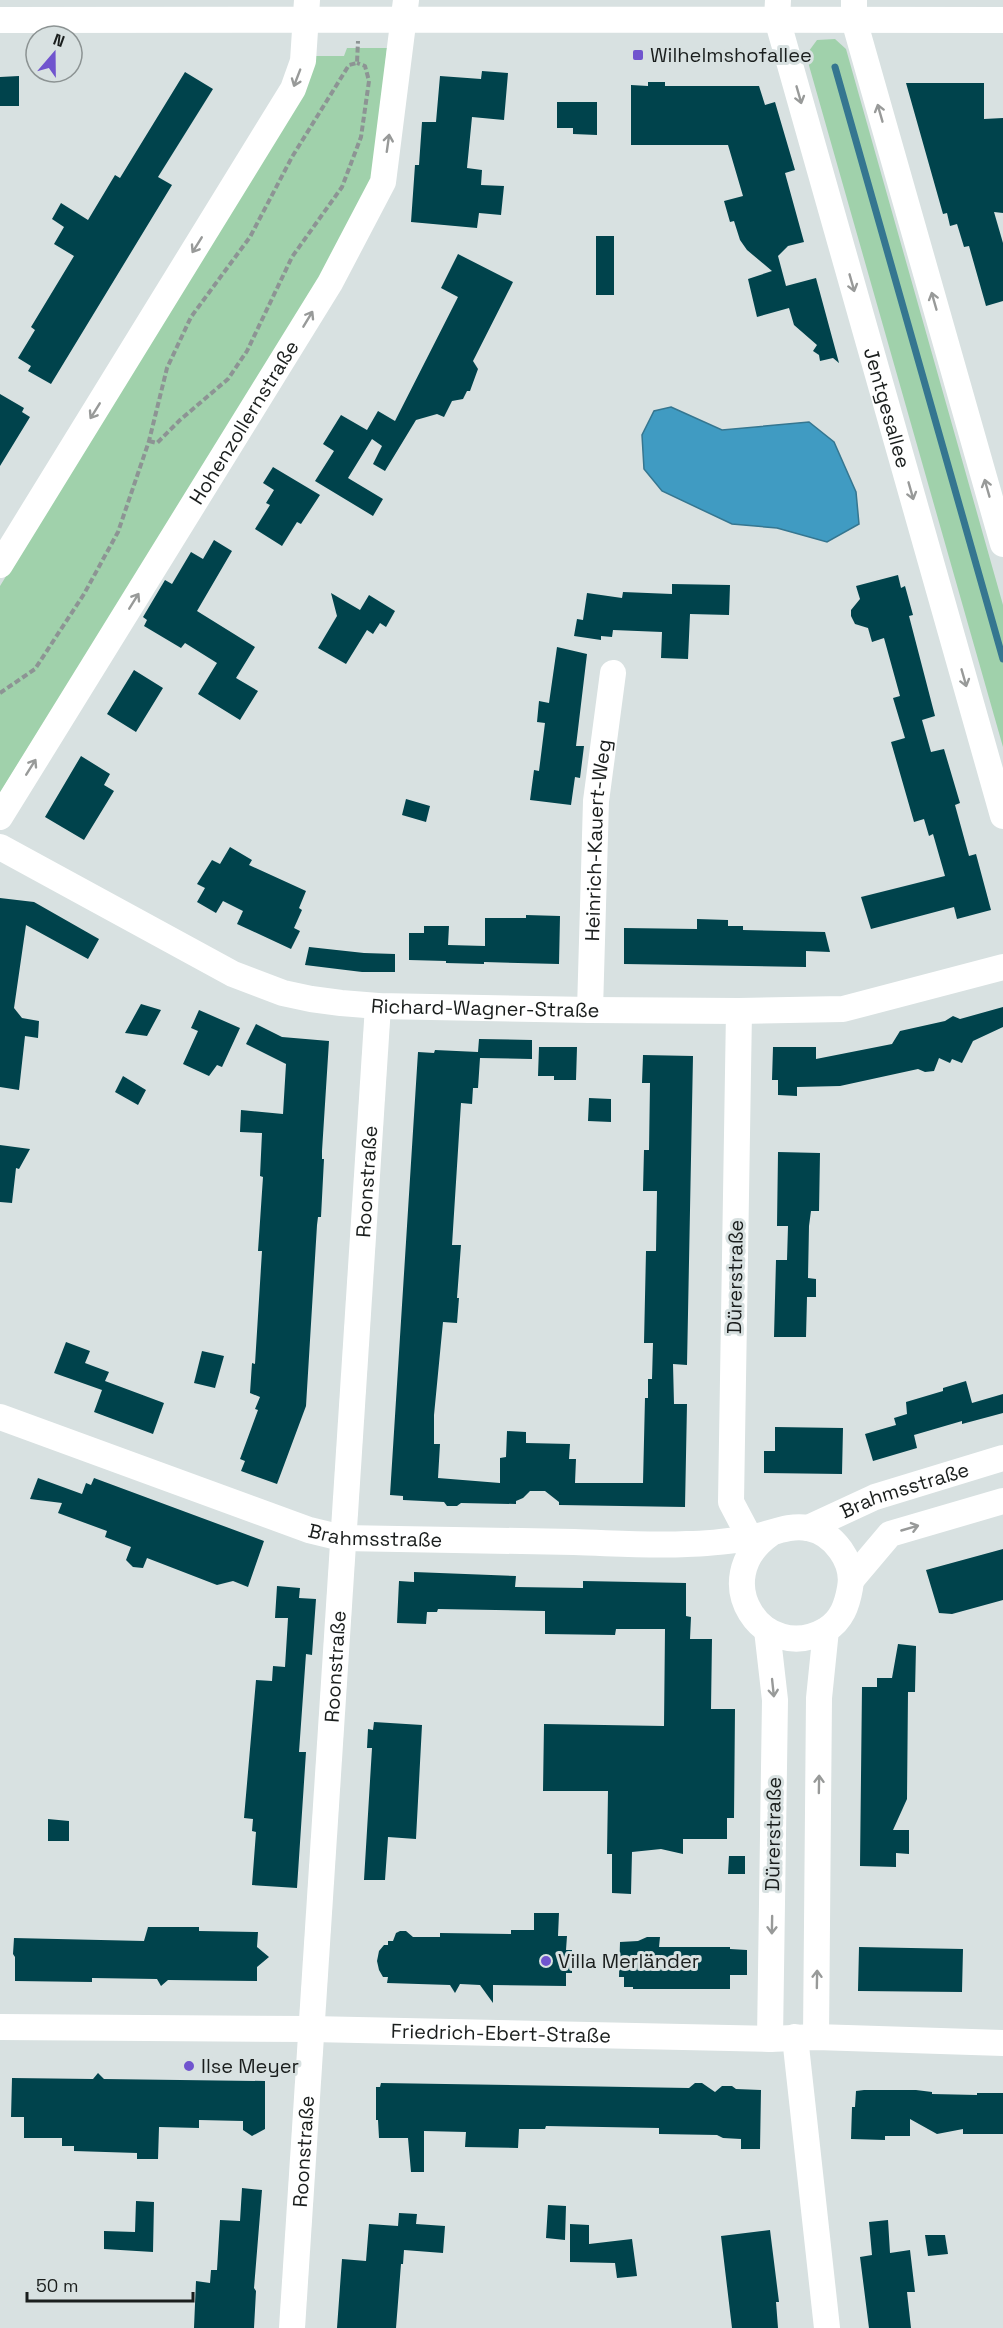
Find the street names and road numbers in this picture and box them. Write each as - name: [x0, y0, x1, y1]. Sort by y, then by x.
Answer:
- street label: Hohenzollernstraße: [183, 335, 305, 509]
- street label: Jentgesallee: [858, 344, 917, 471]
- street label: Heinrich-Kauert-Weg: [579, 738, 617, 942]
- street label: Richard-Wagner-Straße: [370, 992, 599, 1023]
- street label: Roonstraße: [350, 1125, 383, 1238]
- street label: Dürerstraße: [721, 1220, 749, 1334]
- street label: Brahmsstraße: [836, 1456, 972, 1524]
- street label: Brahmsstraße: [306, 1517, 443, 1553]
- street label: Roonstraße: [318, 1610, 352, 1723]
- street label: Dürerstraße: [759, 1777, 787, 1891]
- street label: Friedrich-Ebert-Straße: [391, 2018, 611, 2049]
- street label: Roonstraße: [287, 2095, 320, 2208]

